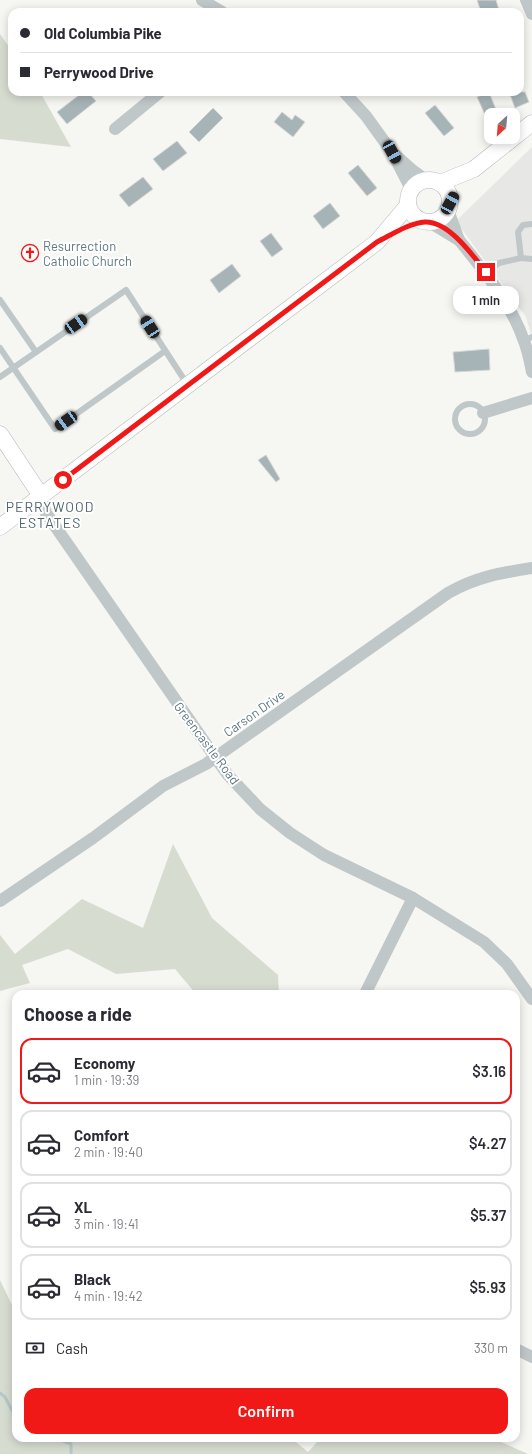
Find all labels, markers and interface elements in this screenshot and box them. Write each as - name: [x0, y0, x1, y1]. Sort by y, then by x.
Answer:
- text: Old Columbia Pike: [44, 24, 162, 42]
- text: Perrywood Drive: [44, 63, 154, 81]
- north arrow: [484, 108, 520, 144]
- map controls: [484, 108, 520, 144]
- car: [381, 139, 403, 165]
- car: [439, 190, 461, 216]
- place label: Resurrection Catholic Church: [43, 238, 132, 269]
- church icon: Resurrection Catholic Church: [20, 243, 40, 263]
- route end: [477, 263, 495, 281]
- callout: 1 min: [453, 286, 519, 314]
- text: 1 min: [472, 292, 500, 308]
- car: [63, 312, 89, 336]
- car: [138, 314, 162, 340]
- car: [53, 409, 79, 433]
- route start: [54, 471, 72, 489]
- district label: PERRYWOOD ESTATES: [6, 498, 94, 531]
- street label: Carson Drive: [220, 686, 288, 740]
- street label: Greencastle Road: [171, 699, 243, 787]
- text: Choose a ride: [24, 1003, 132, 1025]
- icon: car: [26, 1053, 62, 1089]
- text: Economy: [74, 1054, 135, 1072]
- text: $3.16: [472, 1062, 506, 1080]
- text: 1 min · 19:39: [74, 1072, 139, 1088]
- icon: car: [26, 1125, 62, 1161]
- text: Comfort: [74, 1126, 129, 1144]
- text: $4.27: [469, 1134, 506, 1152]
- text: 2 min · 19:40: [74, 1144, 143, 1160]
- icon: car: [26, 1197, 62, 1233]
- text: XL: [74, 1198, 92, 1216]
- text: $5.37: [470, 1206, 506, 1224]
- text: 3 min · 19:41: [74, 1216, 139, 1232]
- icon: car: [26, 1269, 62, 1305]
- text: Black: [74, 1270, 111, 1288]
- text: $5.93: [470, 1278, 506, 1296]
- text: 4 min · 19:42: [74, 1288, 143, 1304]
- icon: cash: [24, 1337, 46, 1359]
- text: Cash: [56, 1339, 88, 1357]
- text: 330 m: [474, 1340, 508, 1356]
- button: Confirm: [24, 1388, 508, 1434]

